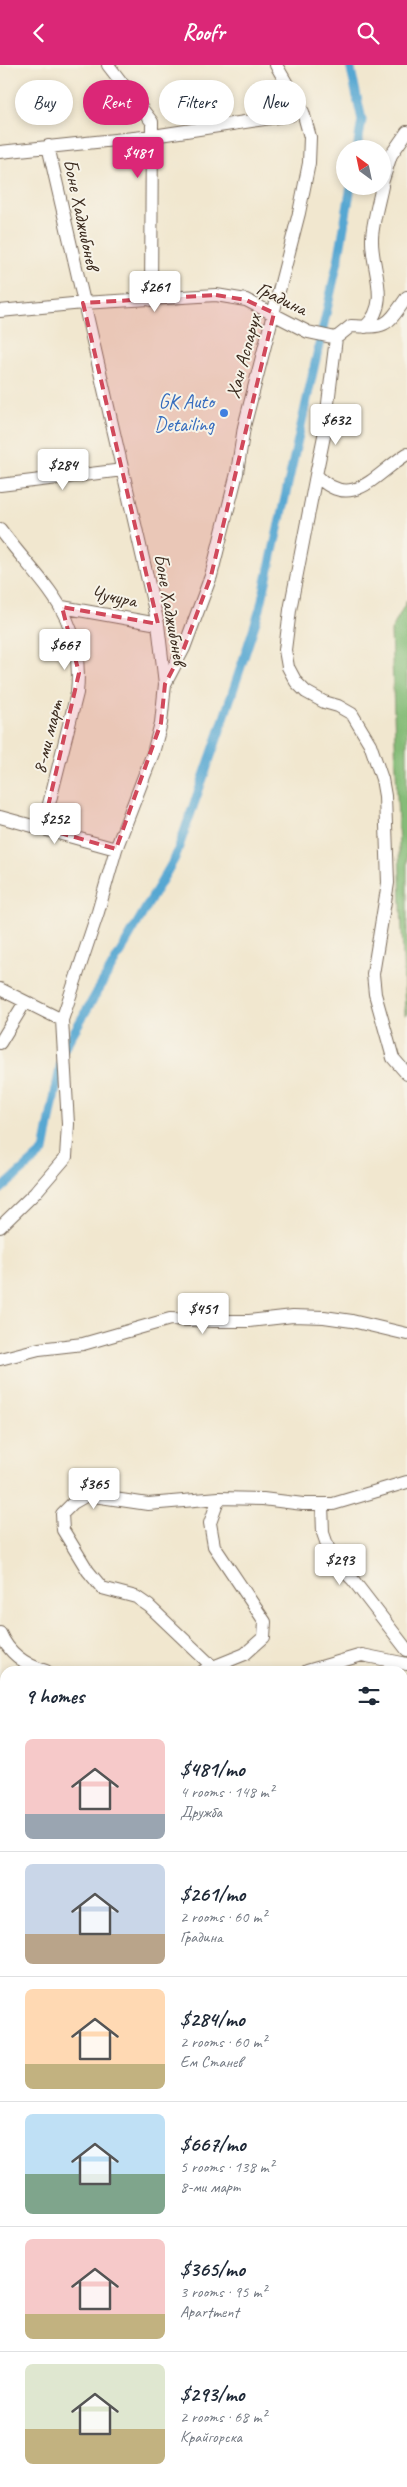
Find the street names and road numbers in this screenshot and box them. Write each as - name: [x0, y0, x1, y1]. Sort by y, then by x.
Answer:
- street label: Боне Хаджибонев: [58, 157, 106, 275]
- street label: Градина: [252, 276, 313, 322]
- street label: Хан Аспарух: [220, 309, 267, 401]
- street label: Боне Хаджибонев: [148, 552, 193, 670]
- street label: Чучура: [89, 580, 141, 613]
- street label: 8-ми март: [26, 696, 69, 777]

